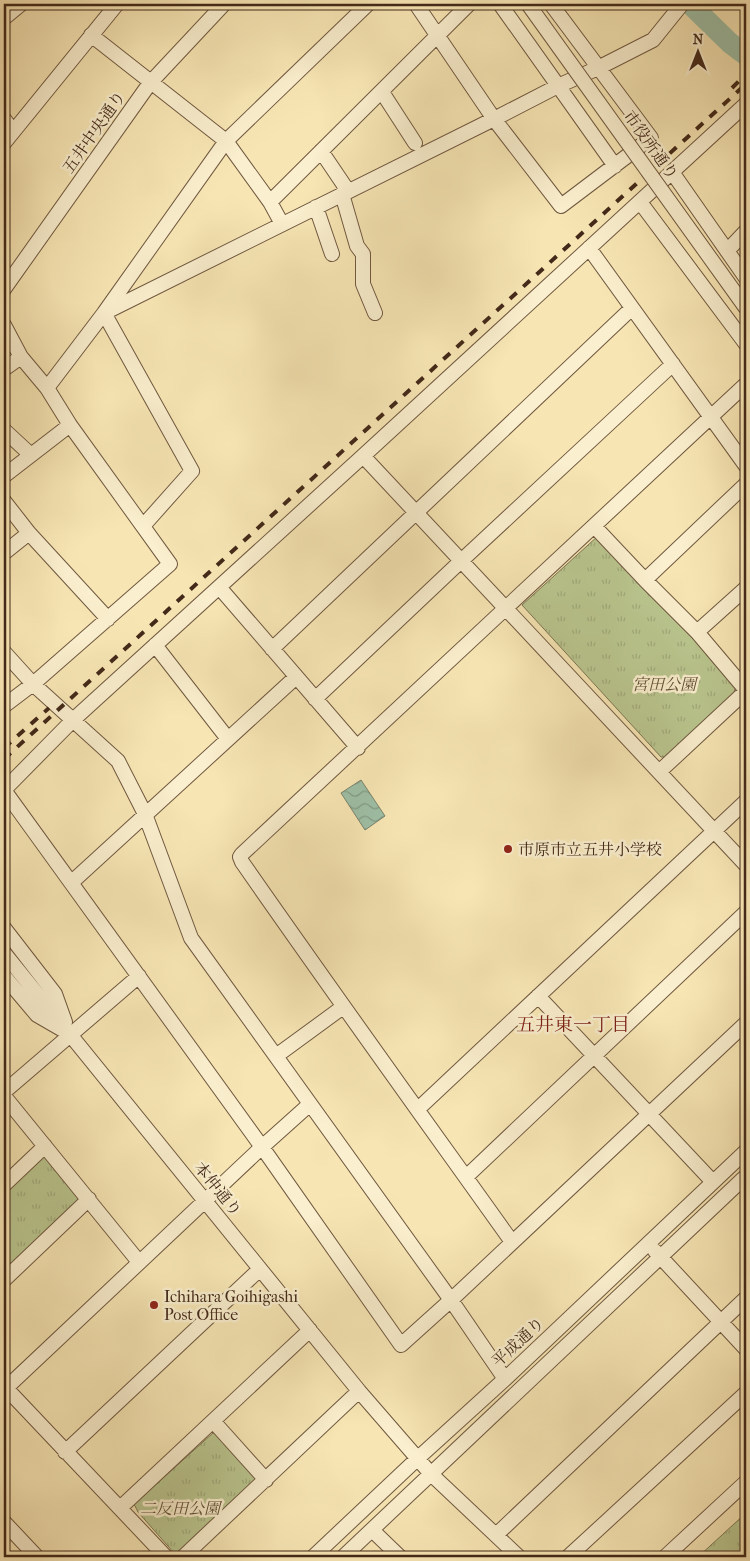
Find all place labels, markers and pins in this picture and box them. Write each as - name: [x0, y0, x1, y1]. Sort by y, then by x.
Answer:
- place label: 市原市立五井小学校: [518, 840, 662, 859]
- marker: 市原市立五井小学校: [502, 843, 514, 855]
- place label: Ichihara Goihigashi Post Office: [164, 1287, 298, 1324]
- marker: Ichihara Goihigashi Post Office: [148, 1299, 160, 1311]

